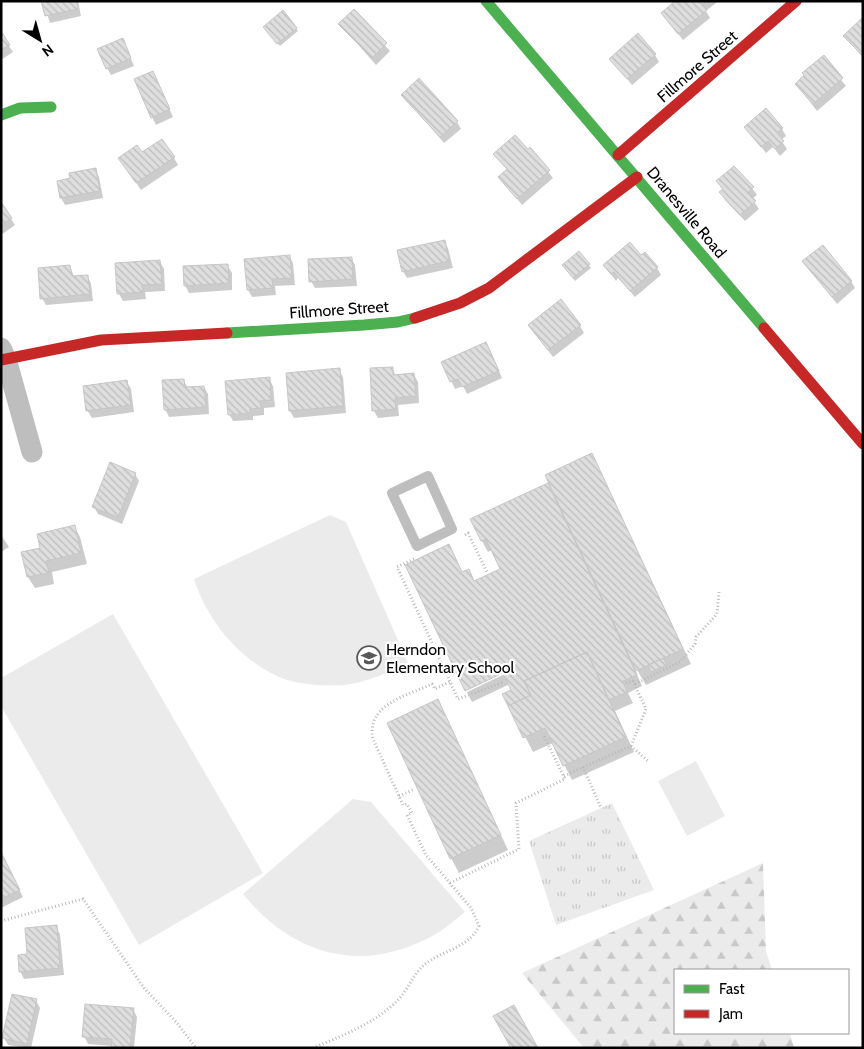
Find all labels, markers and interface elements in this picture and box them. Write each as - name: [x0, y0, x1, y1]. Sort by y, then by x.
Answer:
- north arrow: [15, 15, 65, 65]
- street label: Fillmore Street: [653, 26, 742, 106]
- text: N: [38, 40, 57, 61]
- street label: Dranesville Road: [643, 163, 730, 262]
- street label: Fillmore Street: [289, 296, 390, 322]
- place label: Herndon Elementary School: [386, 640, 514, 677]
- school or university icon: Herndon Elementary School: [356, 645, 382, 671]
- legend: [674, 969, 849, 1034]
- text: Fast: [719, 980, 744, 998]
- text: Jam: [718, 1005, 743, 1023]

